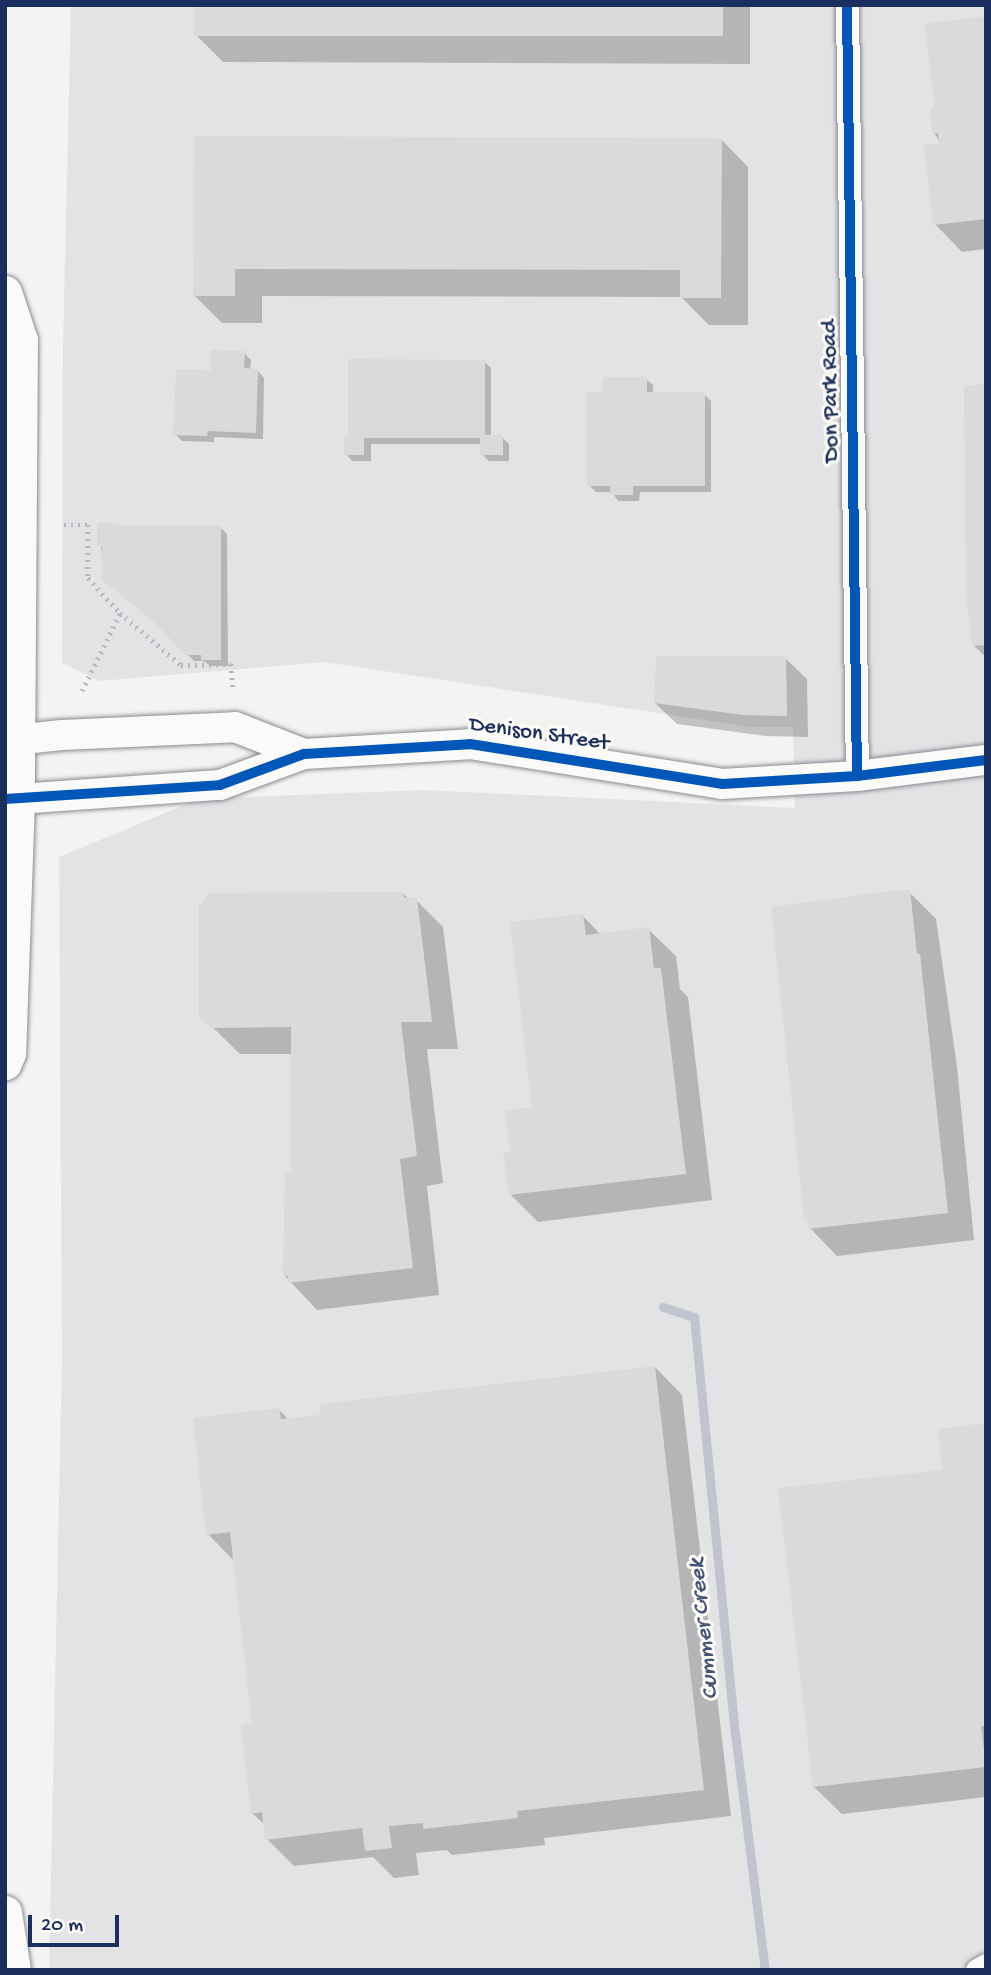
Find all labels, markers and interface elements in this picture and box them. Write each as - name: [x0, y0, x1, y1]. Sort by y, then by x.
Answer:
- street label: Don Park Road: [817, 319, 847, 463]
- street label: Denison Street: [467, 712, 611, 758]
- water label: Cummer Creek: [683, 1557, 727, 1701]
- scale bar: [32, 1902, 122, 1946]
- text: 20 m: [41, 1914, 83, 1939]

